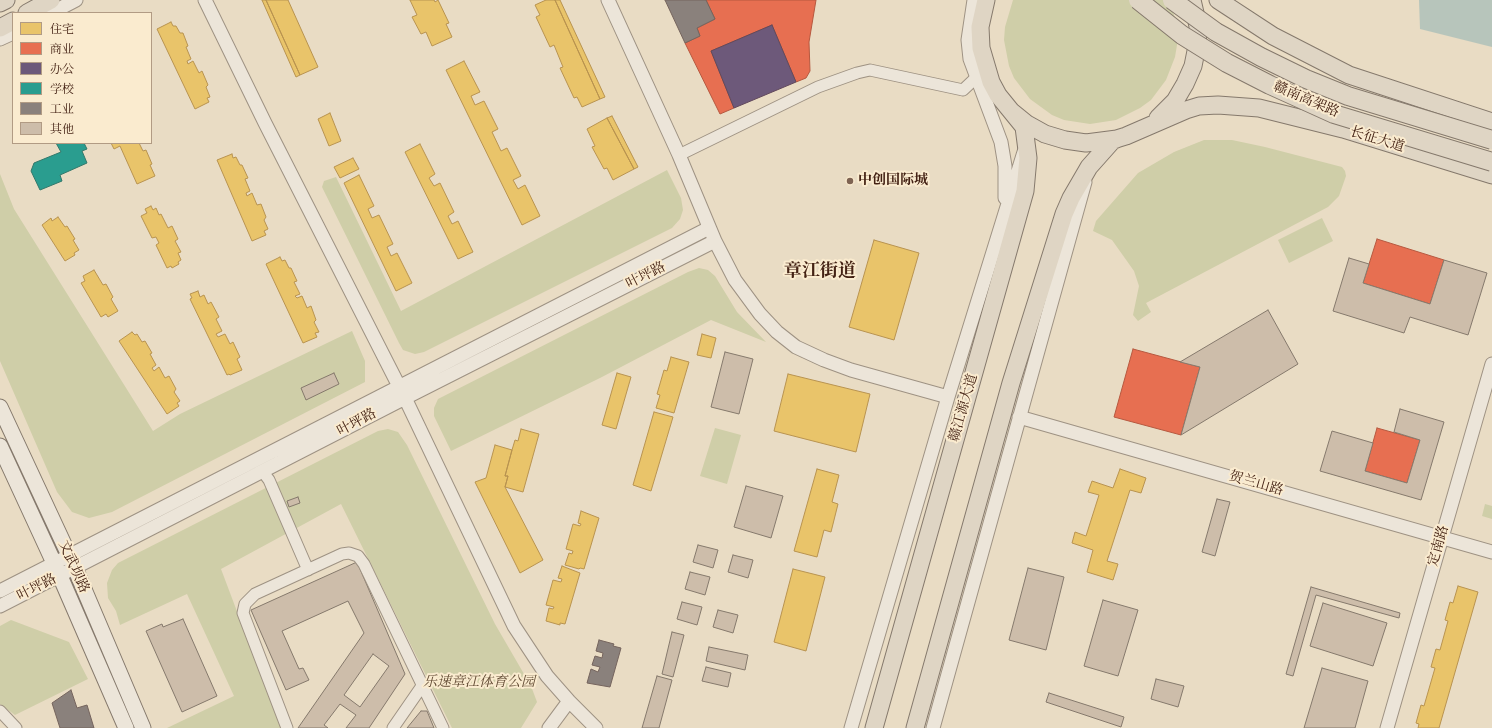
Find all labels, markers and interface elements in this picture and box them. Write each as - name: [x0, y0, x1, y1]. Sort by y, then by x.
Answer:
- legend: [12, 12, 152, 144]
- text: 住宅: [50, 21, 74, 37]
- text: 商业: [50, 41, 74, 57]
- text: 办公: [50, 61, 74, 77]
- street label: 赣南高架路: [1271, 79, 1341, 121]
- text: 学校: [50, 81, 74, 97]
- text: 工业: [50, 101, 74, 117]
- text: 其他: [50, 121, 74, 137]
- street label: 长征大道: [1348, 124, 1406, 156]
- place label: 中创国际城: [858, 173, 928, 189]
- marker: 中创国际城: [845, 176, 855, 186]
- street label: 叶坪路: [623, 259, 669, 293]
- district label: 章江街道: [784, 261, 856, 283]
- street label: 赣江源大道: [946, 372, 982, 444]
- street label: 叶坪路: [335, 406, 379, 440]
- street label: 贺兰山路: [1227, 468, 1285, 500]
- street label: 定南路: [1425, 523, 1453, 569]
- street label: 文武坝路: [54, 538, 92, 596]
- street label: 叶坪路: [14, 571, 60, 605]
- park label: 乐速章江体育公园: [423, 675, 535, 691]

